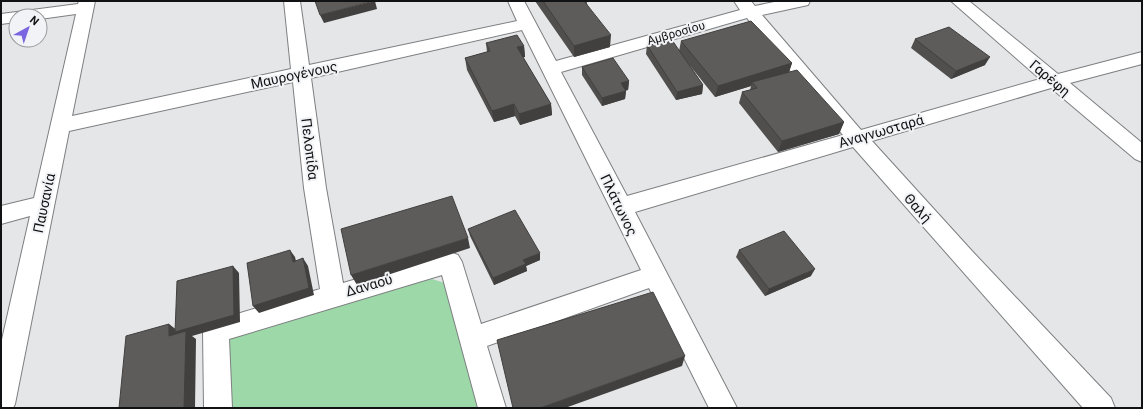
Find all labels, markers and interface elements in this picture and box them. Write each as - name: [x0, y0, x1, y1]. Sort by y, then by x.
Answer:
- north arrow: [8, 8, 48, 48]
- text: N: [27, 13, 41, 28]
- street label: Αμβροσίου: [645, 18, 707, 48]
- street label: Γαρέφη: [1026, 57, 1073, 100]
- street label: Μαυρογένους: [249, 58, 339, 92]
- street label: Αναγνωσταρά: [837, 111, 925, 151]
- street label: Πελοπίδα: [298, 117, 322, 181]
- street label: Παυσανία: [30, 172, 58, 234]
- street label: Πλάτωνος: [597, 172, 641, 238]
- street label: Θαλή: [901, 190, 935, 226]
- street label: Δαναού: [344, 271, 394, 299]

